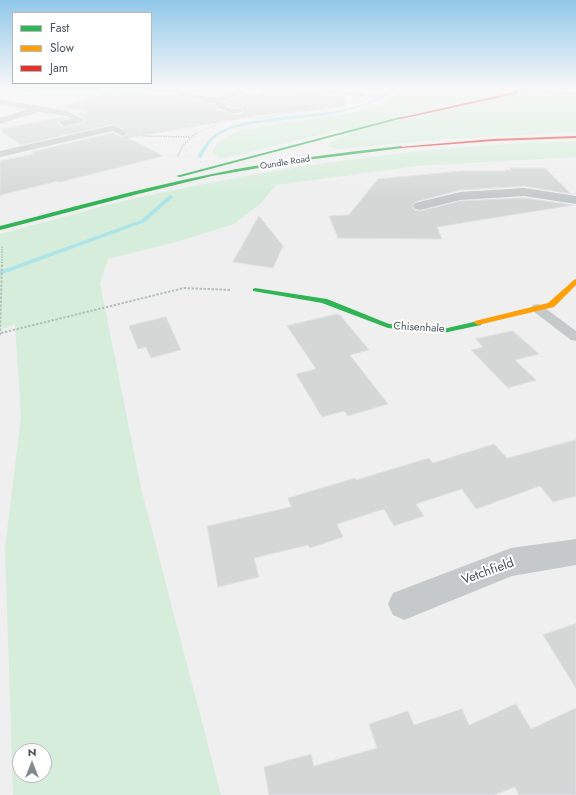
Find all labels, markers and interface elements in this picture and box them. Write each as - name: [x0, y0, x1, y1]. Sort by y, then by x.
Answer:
- legend: [12, 12, 152, 84]
- text: Fast: [50, 19, 69, 37]
- text: Slow: [50, 39, 74, 57]
- text: Jam: [50, 59, 68, 77]
- street label: Oundle Road: [259, 154, 311, 172]
- street label: Chisenhale: [393, 320, 445, 336]
- street label: Vetchfield: [460, 555, 516, 589]
- north arrow: [12, 743, 52, 783]
- text: N: [28, 744, 36, 760]

